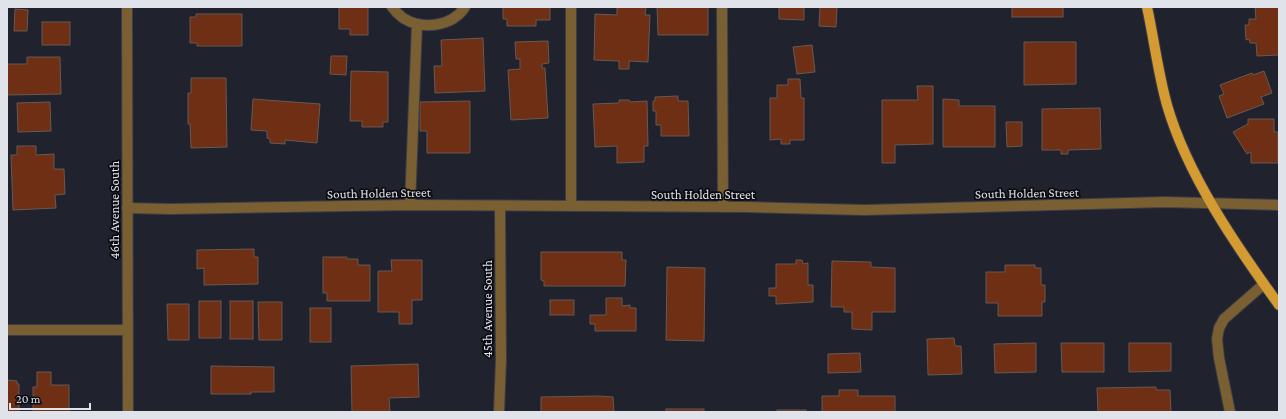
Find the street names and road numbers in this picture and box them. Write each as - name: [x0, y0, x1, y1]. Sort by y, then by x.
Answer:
- street label: 46th Avenue South: [107, 161, 122, 259]
- street label: South Holden Street: [327, 185, 432, 201]
- street label: South Holden Street: [975, 185, 1080, 201]
- street label: South Holden Street: [651, 187, 756, 202]
- street label: 45th Avenue South: [480, 260, 495, 358]

